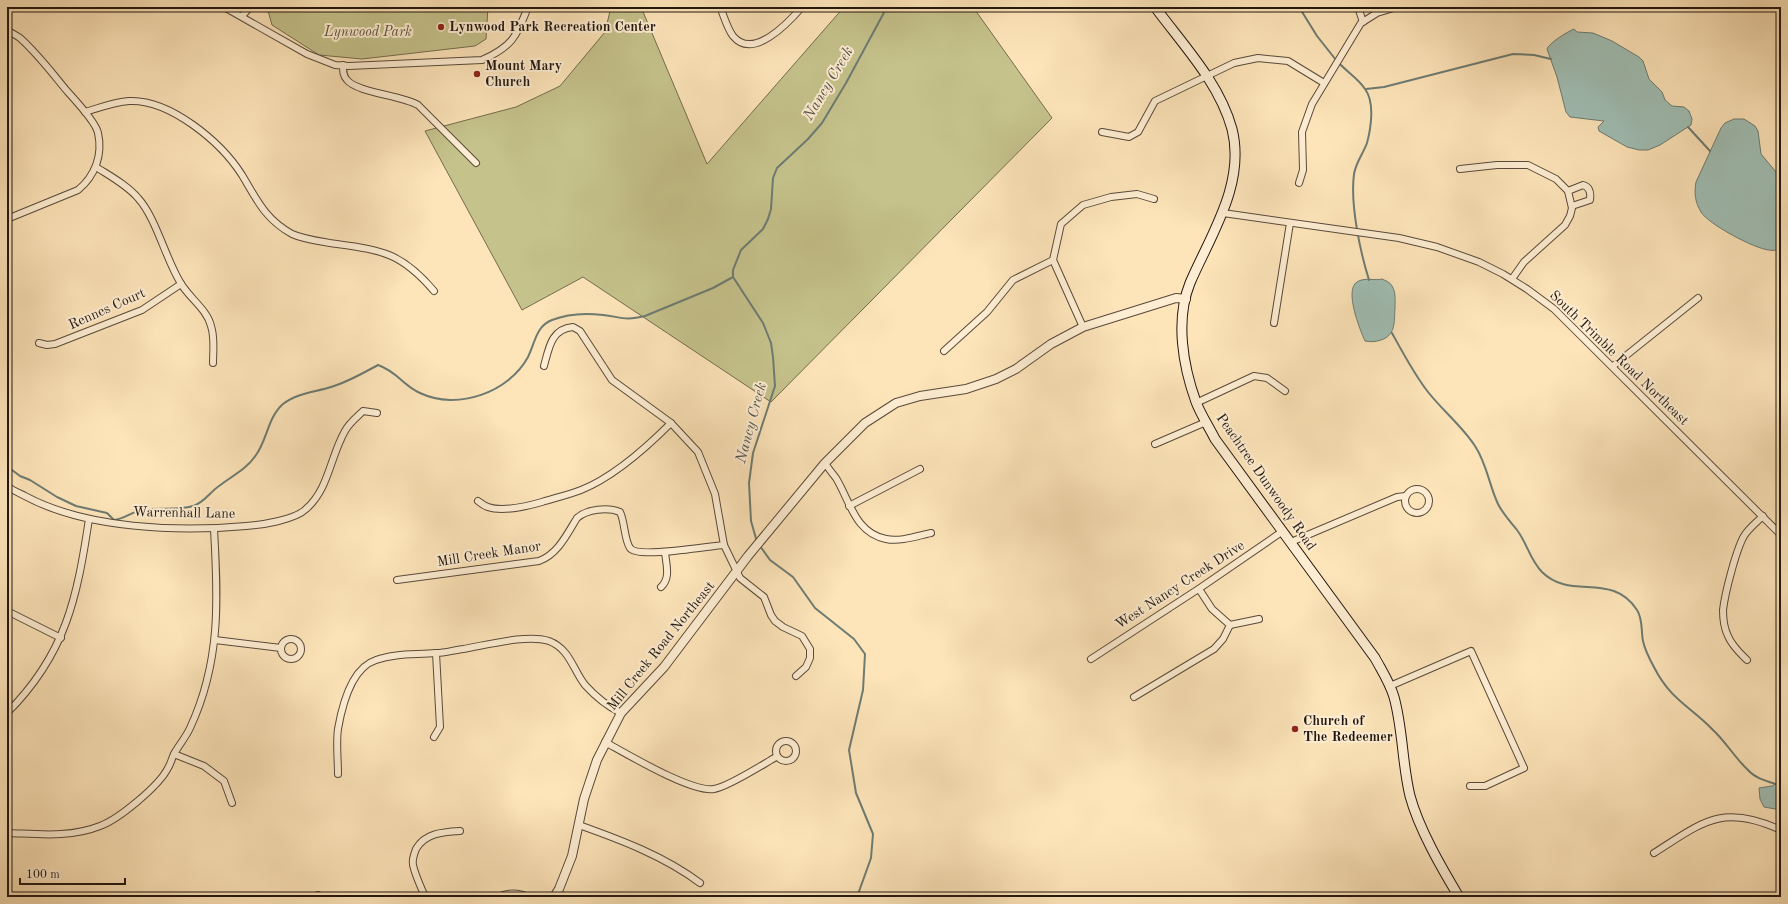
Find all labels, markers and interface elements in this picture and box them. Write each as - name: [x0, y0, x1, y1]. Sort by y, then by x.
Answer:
- place label: Lynwood Park Recreation Center: [449, 20, 656, 34]
- marker: Lynwood Park Recreation Center: [436, 22, 446, 32]
- park label: Lynwood Park: [323, 25, 412, 40]
- water label: Nancy Creek: [801, 45, 857, 124]
- place label: Mount Mary Church: [485, 59, 562, 89]
- marker: Mount Mary Church: [472, 69, 482, 79]
- street label: Rennes Court: [66, 286, 148, 332]
- street label: South Trimble Road Northeast: [1547, 288, 1691, 428]
- water label: Nancy Creek: [734, 381, 770, 466]
- street label: Peachtree Dunwoody Road: [1213, 411, 1319, 553]
- street label: Warrenhall Lane: [133, 505, 235, 521]
- street label: West Nancy Creek Drive: [1113, 538, 1247, 632]
- street label: Mill Creek Manor: [436, 539, 542, 569]
- street label: Mill Creek Road Northeast: [605, 579, 717, 713]
- place label: Church of The Redeemer: [1303, 714, 1393, 744]
- marker: Church of The Redeemer: [1290, 724, 1300, 734]
- scale bar: [20, 860, 125, 886]
- text: 100 m: [26, 869, 60, 881]

